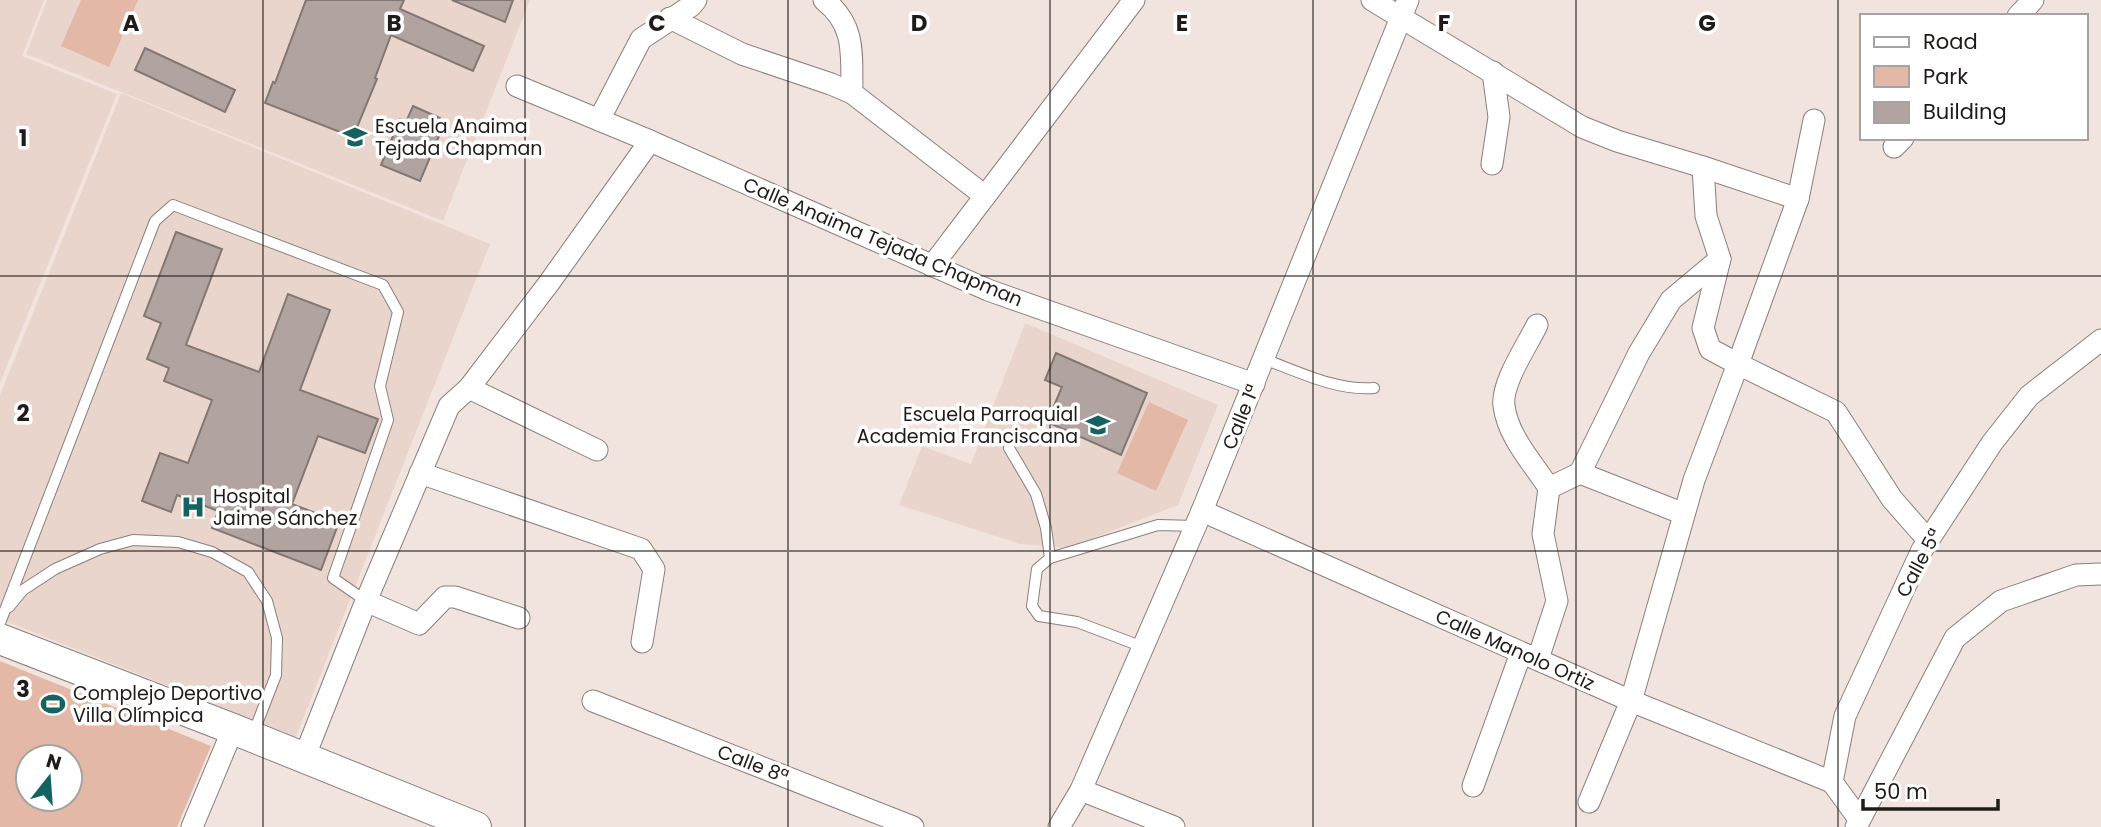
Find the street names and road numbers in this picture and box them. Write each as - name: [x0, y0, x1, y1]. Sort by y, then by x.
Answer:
- street label: Calle Anaima Tejada Chapman: [739, 171, 1027, 313]
- street label: Calle 1ª: [1216, 380, 1266, 454]
- street label: Calle 5ª: [1890, 524, 1948, 602]
- street label: Calle Manolo Ortiz: [1431, 603, 1599, 697]
- street label: Calle 8ª: [713, 738, 793, 790]

